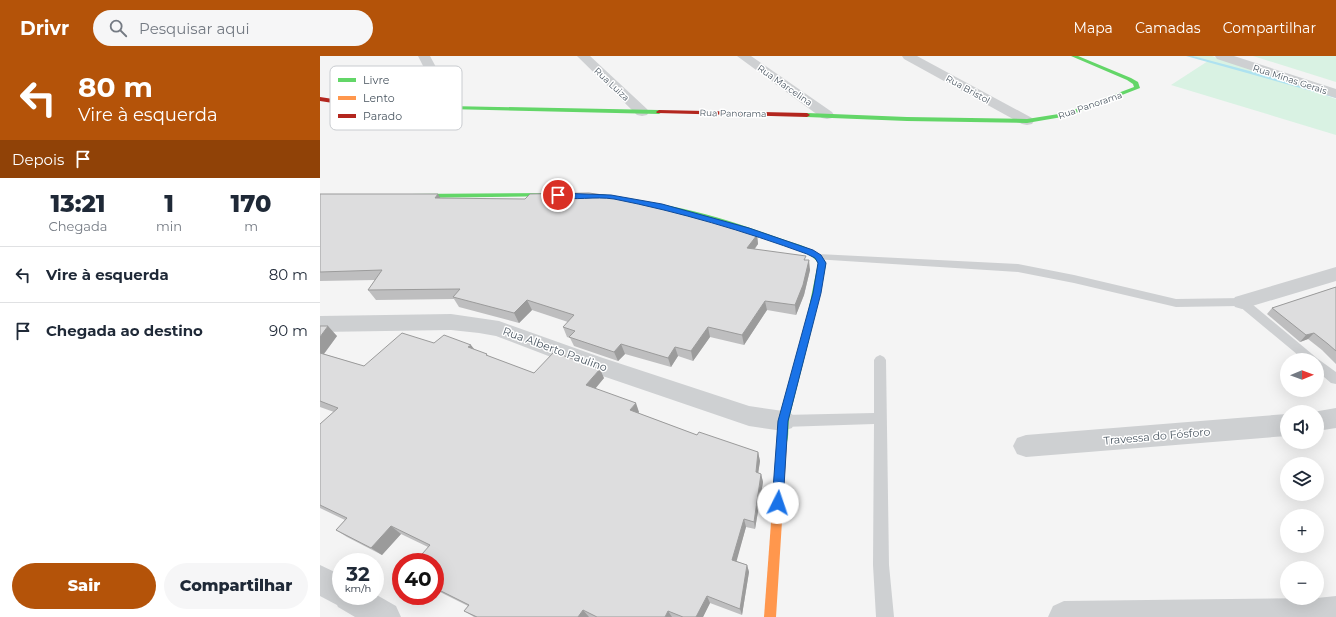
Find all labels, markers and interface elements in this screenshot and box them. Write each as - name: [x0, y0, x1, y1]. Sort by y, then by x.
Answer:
- search box: [93, 10, 373, 46]
- text: Drivr: [20, 17, 69, 40]
- icon: search: [107, 17, 129, 39]
- text: Pesquisar aqui: [139, 19, 250, 38]
- text: Mapa: [1074, 19, 1113, 37]
- text: Camadas: [1135, 19, 1201, 37]
- text: Compartilhar: [1223, 19, 1316, 37]
- street label: Rua Marcelina: [756, 62, 814, 108]
- street label: Rua Minas Gerais: [1252, 62, 1329, 96]
- street label: Rua Luiza: [592, 65, 632, 103]
- legend: [330, 66, 462, 130]
- text: 80 m: [78, 70, 153, 104]
- icon: left: [12, 72, 64, 124]
- street label: Rua Bristol: [944, 72, 992, 106]
- text: Livre: [363, 73, 390, 87]
- street label: Rua Panorama: [1057, 89, 1123, 121]
- text: Lento: [363, 91, 395, 105]
- text: Vire à esquerda: [78, 104, 218, 126]
- street label: Rua Panorama: [699, 107, 767, 119]
- text: Parado: [363, 109, 402, 123]
- icon: arrive: [72, 148, 94, 170]
- text: Depois: [12, 150, 64, 169]
- pin: [541, 178, 575, 212]
- icon: arrive: [547, 184, 569, 206]
- text: 13:21: [50, 189, 106, 218]
- text: 1: [164, 189, 174, 218]
- text: 170: [231, 189, 271, 218]
- text: Chegada: [49, 218, 107, 234]
- text: min: [156, 218, 182, 234]
- text: m: [244, 218, 258, 234]
- icon: left: [12, 264, 34, 286]
- text: Vire à esquerda: [46, 265, 169, 284]
- text: 80 m: [269, 265, 308, 284]
- icon: arrive: [12, 320, 34, 342]
- text: Chegada ao destino: [46, 321, 203, 340]
- text: 90 m: [269, 321, 308, 340]
- street label: Rua Alberto Paulino: [501, 324, 609, 374]
- north arrow: [1280, 353, 1324, 397]
- map controls: [1280, 353, 1324, 605]
- button: sound: [1280, 405, 1324, 449]
- street label: Travessa do Fósforo: [1103, 424, 1211, 448]
- button: layers: [1280, 457, 1324, 501]
- position arrow: [757, 482, 799, 524]
- button: +: [1280, 509, 1324, 553]
- speed limit sign: 40: [392, 553, 444, 605]
- button: −: [1280, 561, 1324, 605]
- text: 32: [346, 562, 370, 586]
- button: Sair: [12, 563, 156, 609]
- button: Compartilhar: [164, 563, 308, 609]
- text: km/h: [345, 582, 371, 595]

